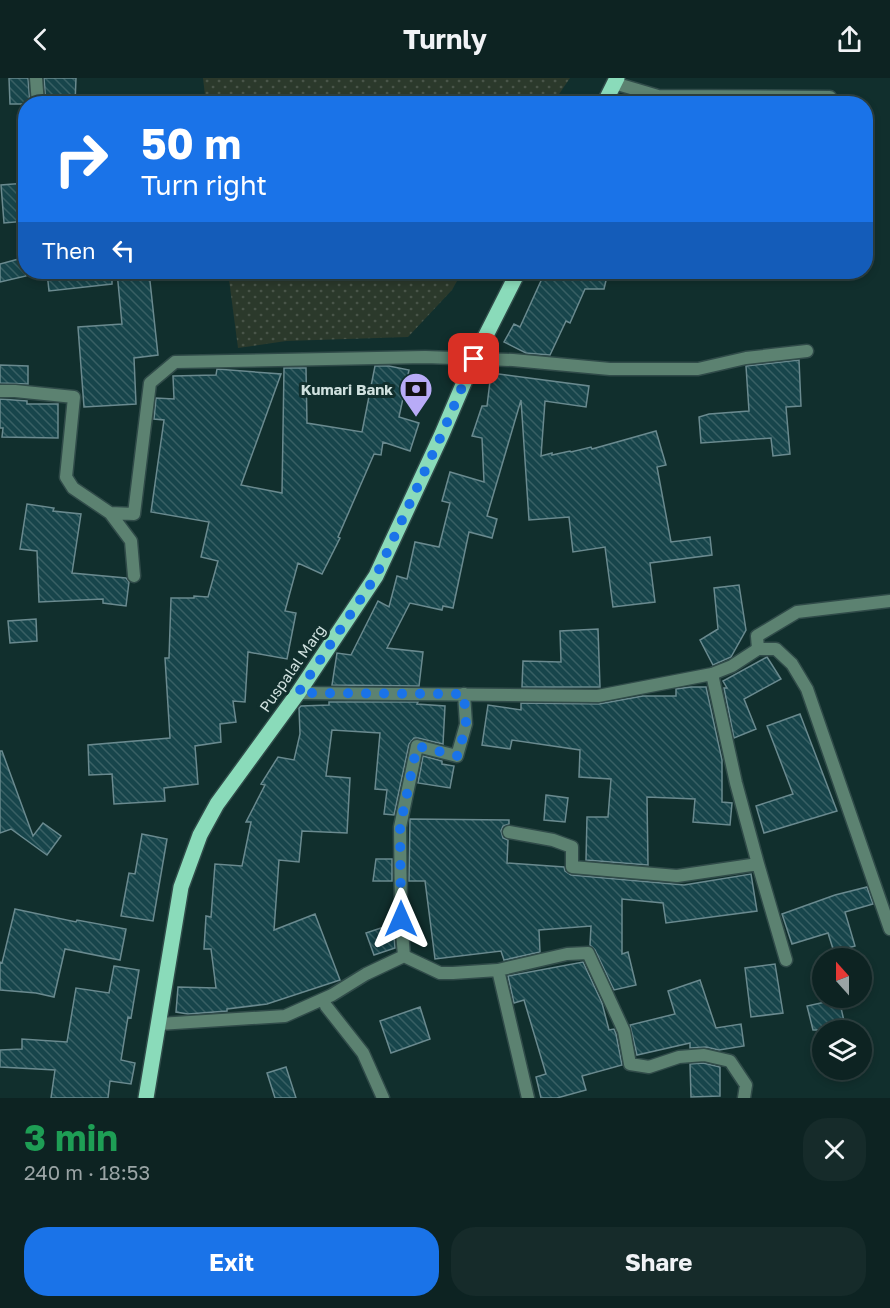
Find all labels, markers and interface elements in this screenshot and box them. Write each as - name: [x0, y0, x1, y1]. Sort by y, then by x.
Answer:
- icon: back: [24, 23, 57, 56]
- text: Turnly: [403, 23, 487, 55]
- icon: share: [833, 23, 866, 56]
- text: 50 m: [141, 118, 241, 168]
- icon: right: [42, 120, 120, 198]
- text: Turn right: [141, 169, 267, 201]
- icon: left: [107, 234, 140, 267]
- text: Then: [42, 237, 95, 264]
- pin: [448, 333, 499, 384]
- icon: arrive: [457, 342, 490, 375]
- bank icon: Kumari Bank: [398, 371, 434, 418]
- place label: Kumari Bank: [301, 380, 393, 398]
- street label: Puspalal Marg: [255, 621, 329, 715]
- position arrow: [369, 887, 433, 951]
- north arrow: [812, 948, 872, 1008]
- map controls: [812, 948, 872, 1080]
- button: layers: [812, 1020, 872, 1080]
- text: 3 min: [24, 1116, 118, 1159]
- button: close: [803, 1118, 866, 1181]
- text: 240 m · 18:53: [24, 1160, 150, 1184]
- button: Exit: [24, 1227, 439, 1296]
- button: Share: [451, 1227, 866, 1296]

